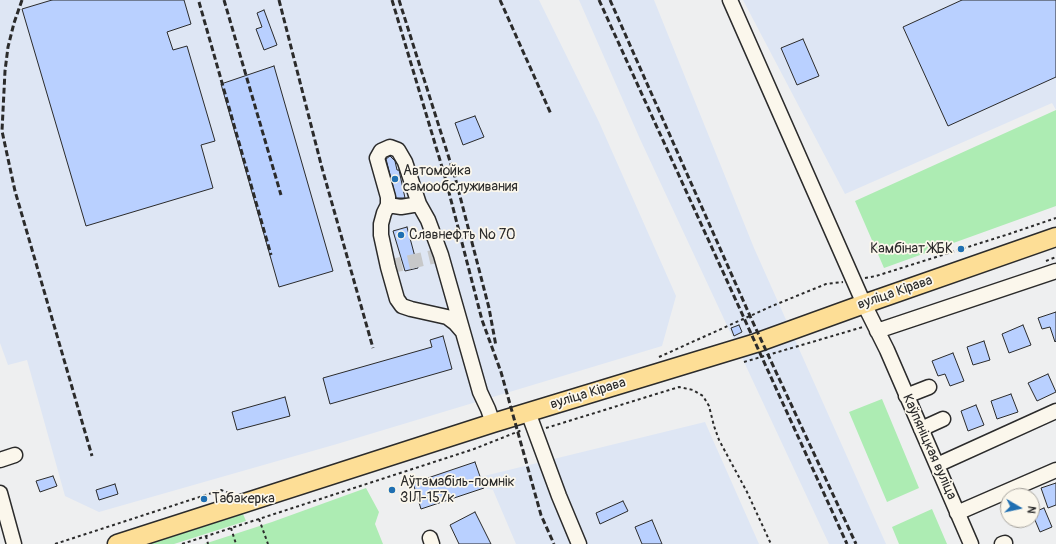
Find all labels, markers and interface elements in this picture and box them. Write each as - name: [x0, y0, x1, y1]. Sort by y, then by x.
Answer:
- place label: Автомойка самообслуживания: [403, 163, 518, 196]
- marker: Автомойка самообслуживания: [390, 174, 400, 184]
- place label: Славнефть № 70: [409, 227, 516, 243]
- marker: Славнефть № 70: [396, 230, 406, 240]
- place label: Камбінат ЖБК: [870, 241, 953, 257]
- marker: Камбінат ЖБК: [956, 244, 966, 254]
- street label: вуліца Кірава: [855, 272, 935, 314]
- street label: вуліца Кірава: [548, 375, 628, 413]
- street label: Каўпяніцкая вуліца: [898, 392, 960, 502]
- place label: Аўтамабіль-помнік ЗІЛ-157к: [400, 474, 515, 506]
- marker: Аўтамабіль-помнік ЗІЛ-157к: [387, 485, 397, 495]
- north arrow: [1000, 488, 1040, 528]
- place label: Табакерка: [212, 491, 275, 507]
- marker: Табакерка: [199, 494, 209, 504]
- text: N: [1024, 505, 1038, 514]

